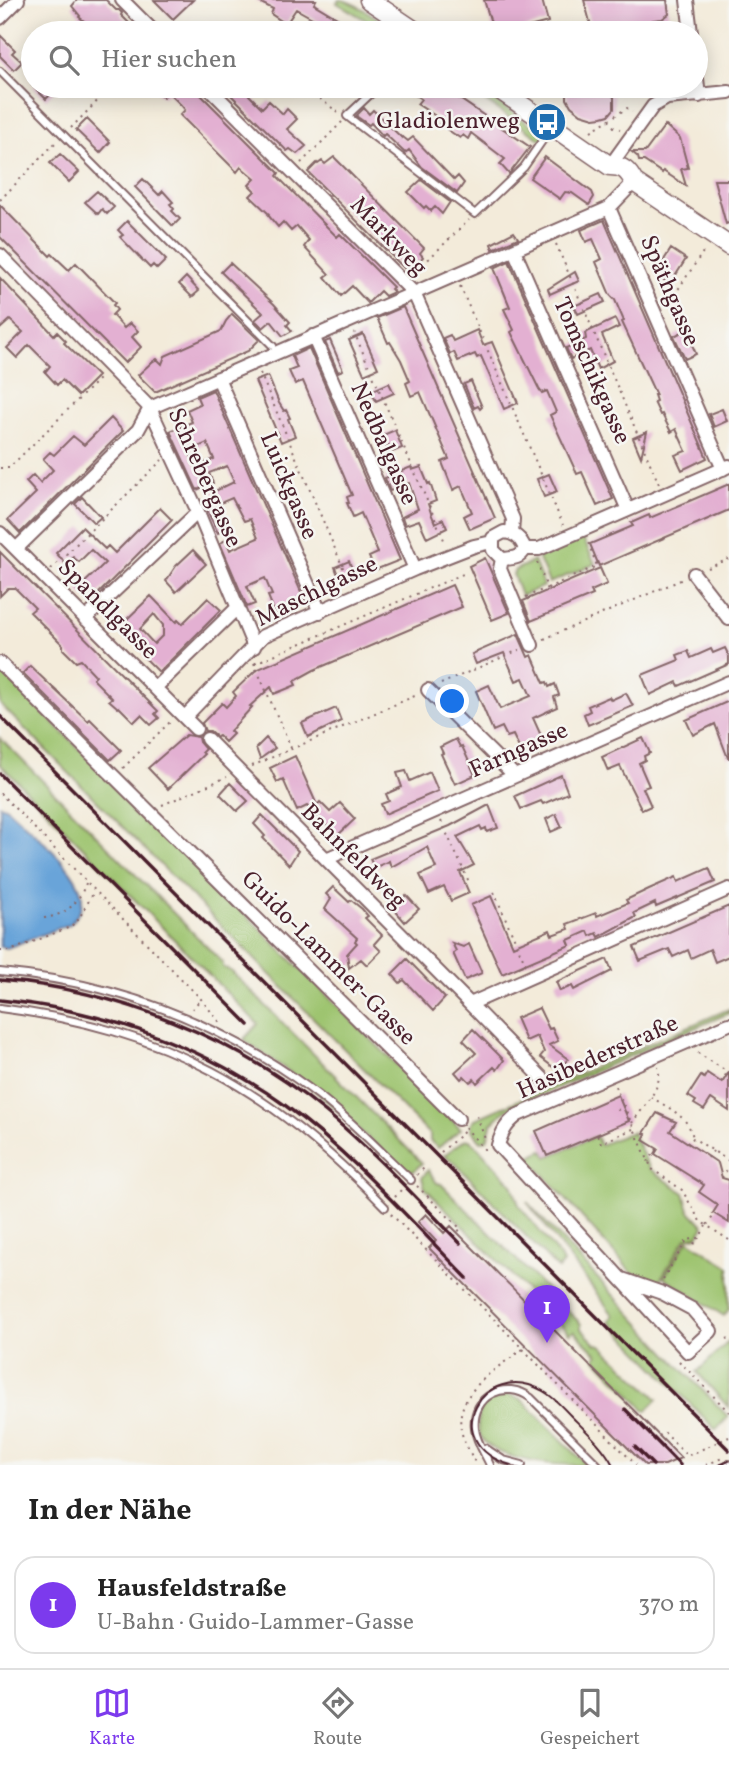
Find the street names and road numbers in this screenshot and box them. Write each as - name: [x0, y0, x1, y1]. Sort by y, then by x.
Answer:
- street label: Markweg: [341, 189, 435, 285]
- street label: Späthgasse: [630, 230, 708, 352]
- street label: Tomschikgasse: [543, 292, 639, 450]
- street label: Nedbalgasse: [341, 377, 425, 511]
- street label: Schrebergasse: [158, 403, 250, 553]
- street label: Luickgasse: [250, 427, 326, 545]
- street label: Maschlgasse: [250, 548, 384, 636]
- street label: Spandlgasse: [49, 552, 165, 668]
- street label: Farngasse: [464, 714, 574, 788]
- street label: Bahnfeldweg: [292, 796, 414, 918]
- street label: Guido-Lammer-Gasse: [233, 864, 423, 1054]
- street label: Hasibederstraße: [512, 1007, 684, 1109]

